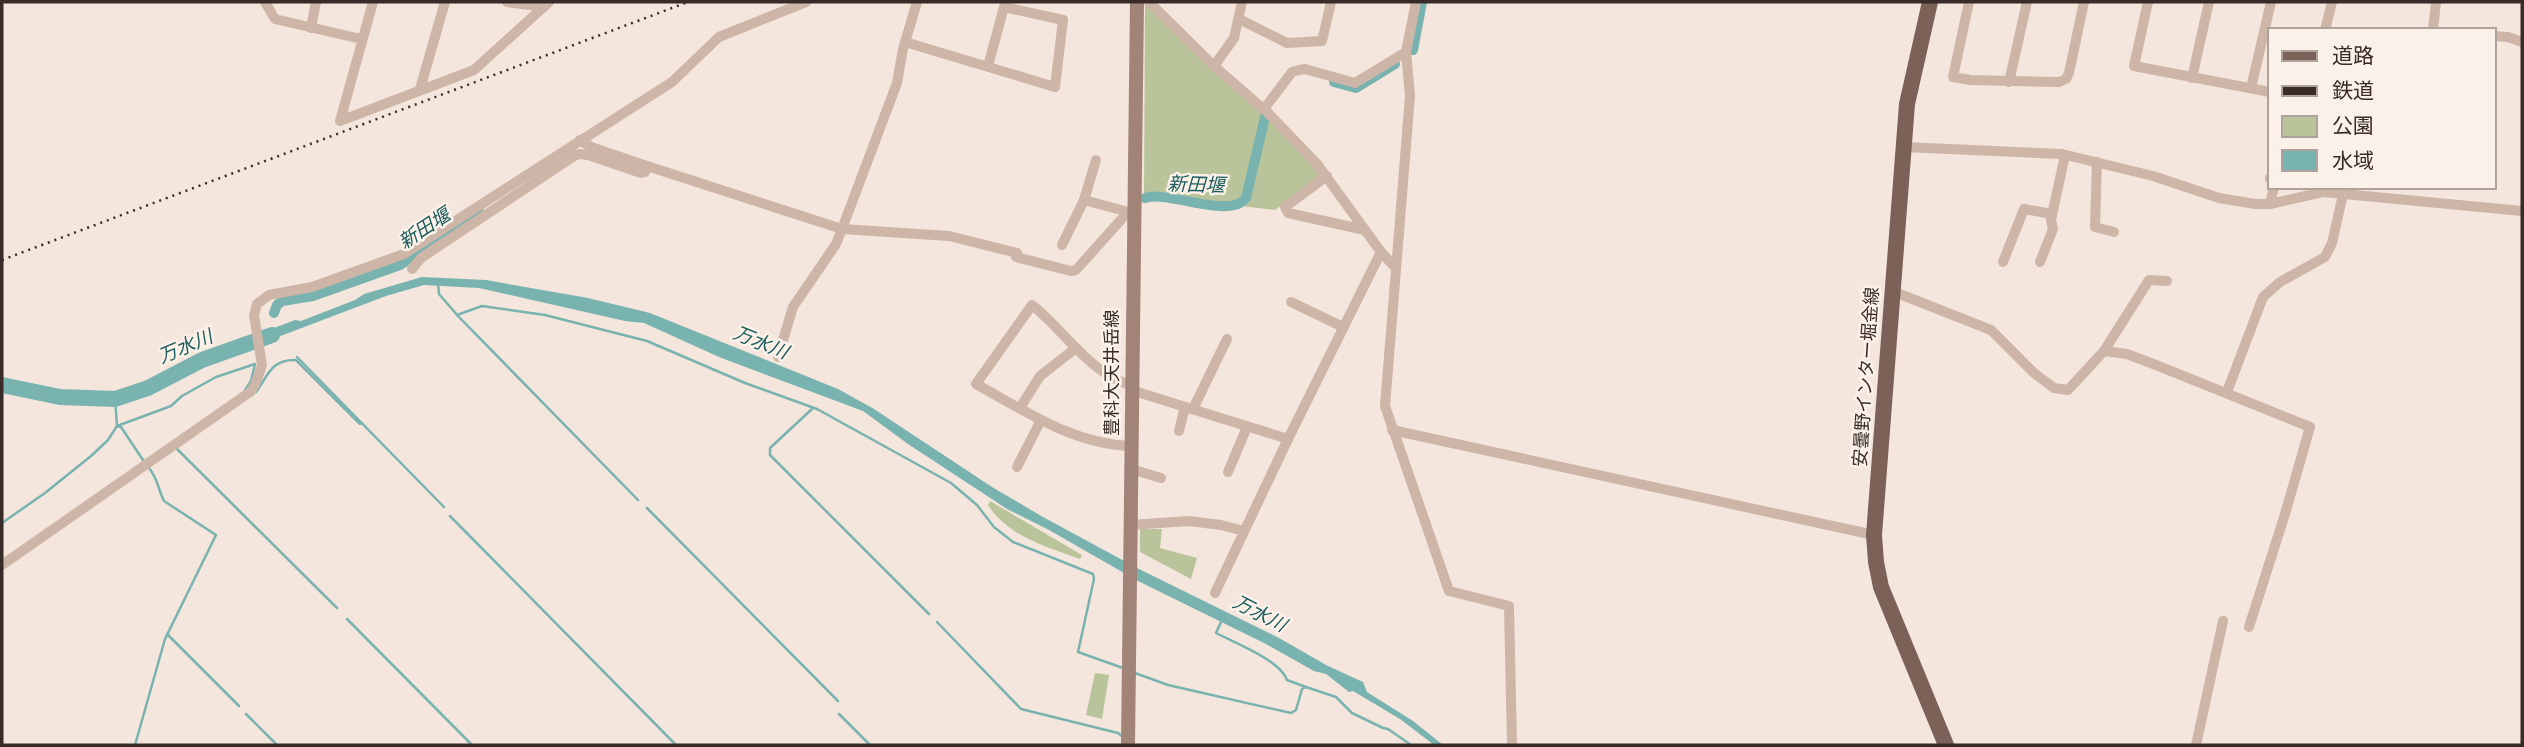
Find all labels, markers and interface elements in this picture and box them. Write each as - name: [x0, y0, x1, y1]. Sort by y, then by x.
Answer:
- legend: [2268, 28, 2496, 189]
- text: 道路: [2332, 43, 2374, 69]
- text: 鉄道: [2332, 78, 2374, 104]
- text: 公園: [2332, 113, 2374, 139]
- text: 水域: [2332, 148, 2374, 174]
- water label: 新田堰: [1167, 172, 1228, 197]
- water label: 新田堰: [394, 202, 457, 254]
- street label: 安曇野インター堀金線: [1849, 286, 1883, 468]
- street label: 豊科大天井岳線: [1101, 310, 1123, 436]
- water label: 万水川: [730, 321, 793, 365]
- water label: 万水川: [154, 324, 218, 368]
- water label: 万水川: [1229, 590, 1292, 638]

